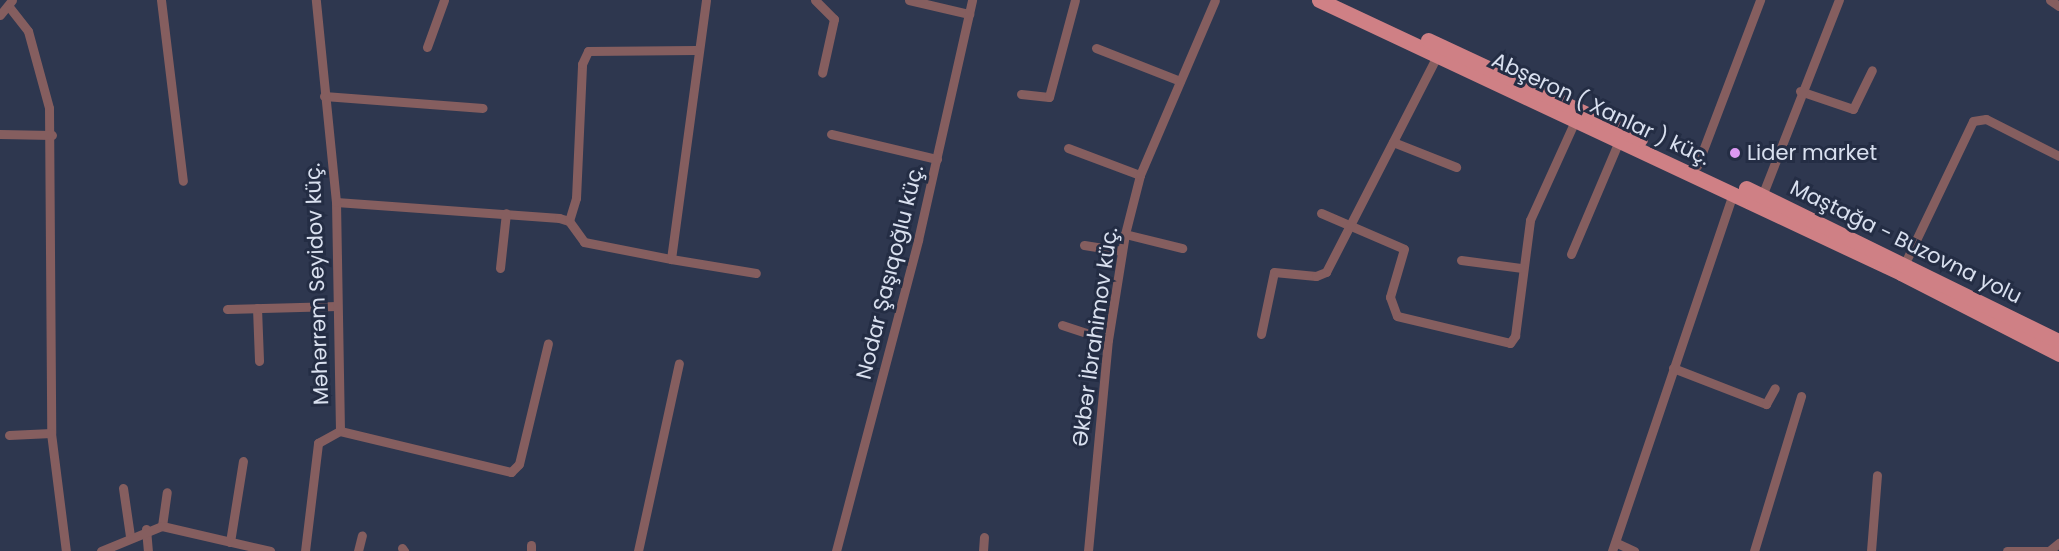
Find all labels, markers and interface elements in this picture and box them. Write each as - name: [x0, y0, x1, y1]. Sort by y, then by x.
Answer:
- street label: Abşeron ( Xanlar ) küç.: [1488, 47, 1714, 171]
- place label: Lider market: [1747, 140, 1877, 166]
- marker: Lider market: [1728, 146, 1742, 160]
- street label: Nodar Şaşıqoğlu küç.: [851, 162, 929, 382]
- street label: Məhərrəm Seyidov küç.: [300, 163, 334, 405]
- street label: Maştağa - Buzovna yolu: [1786, 175, 2026, 309]
- street label: Əkbər İbrahimov küç.: [1067, 225, 1123, 449]

